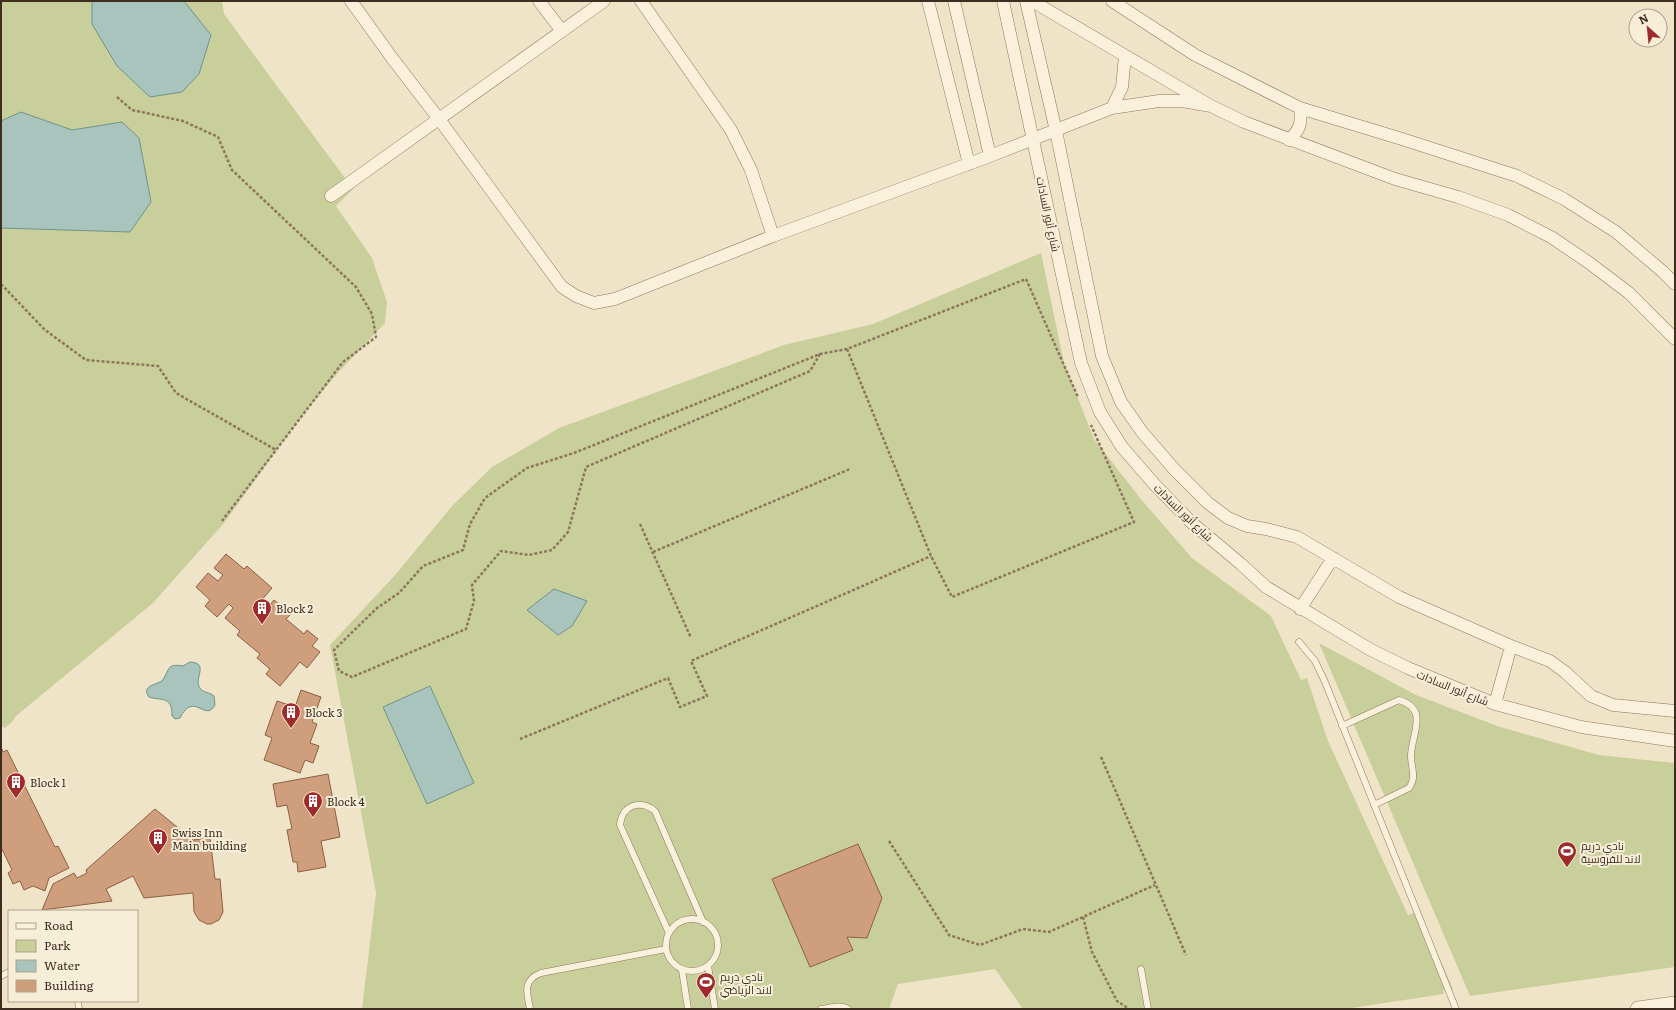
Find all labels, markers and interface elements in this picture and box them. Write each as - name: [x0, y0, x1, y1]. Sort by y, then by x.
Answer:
- north arrow: [1628, 8, 1668, 48]
- text: N: [1635, 9, 1651, 27]
- street label: شارع أنور السادات: [1032, 175, 1065, 253]
- street label: شارع أنور السادات: [1150, 480, 1217, 545]
- building icon: Block 2: [251, 597, 273, 625]
- place label: Block 2: [276, 600, 314, 616]
- street label: شارع أنور السادات: [1414, 665, 1491, 710]
- building icon: Block 3: [280, 701, 302, 729]
- place label: Block 3: [305, 704, 343, 720]
- building icon: Block 1: [5, 771, 27, 799]
- place label: Block 1: [30, 774, 67, 790]
- building icon: Block 4: [302, 790, 324, 818]
- place label: Block 4: [327, 793, 365, 809]
- place label: Swiss Inn Main building: [172, 824, 247, 853]
- building icon: Swiss Inn Main building: [147, 827, 169, 855]
- place label: نادي دريم لاند للفروسية: [1581, 837, 1641, 866]
- sports icon: نادي دريم لاند للفروسية: [1556, 840, 1578, 868]
- legend: [8, 910, 138, 1002]
- text: Road: [44, 916, 74, 934]
- text: Park: [44, 936, 71, 954]
- text: Water: [44, 956, 80, 974]
- place label: نادي دريم لاند الرياضي: [720, 968, 772, 998]
- sports icon: نادي دريم لاند الرياضي: [695, 971, 717, 999]
- text: Building: [44, 976, 94, 994]

